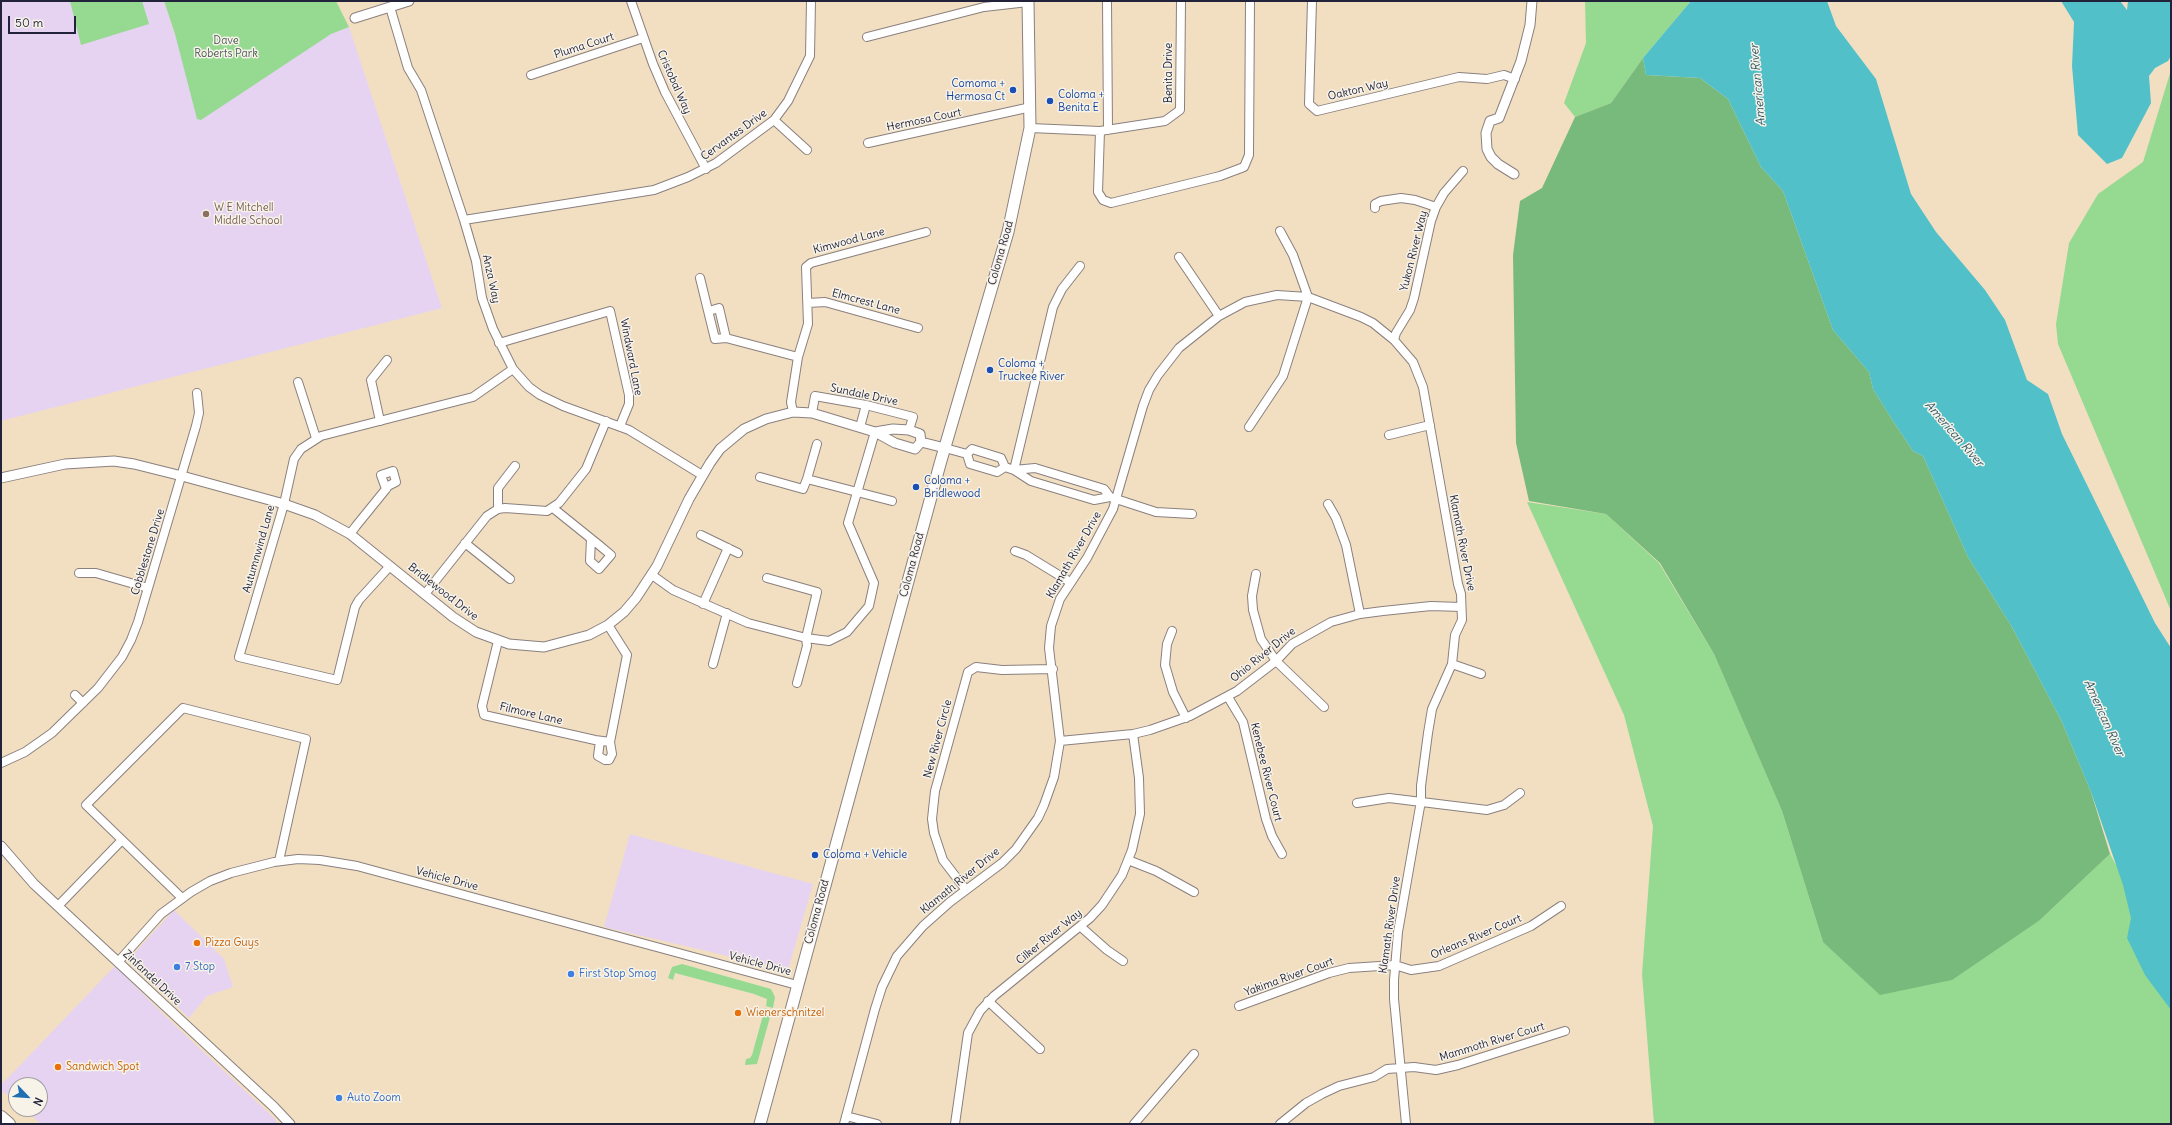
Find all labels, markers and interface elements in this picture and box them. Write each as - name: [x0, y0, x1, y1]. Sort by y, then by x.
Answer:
- scale bar: [10, 8, 78, 34]
- text: 50 m: [15, 15, 43, 30]
- street label: Pluma Court: [552, 30, 616, 62]
- park label: Dave Roberts Park: [194, 34, 258, 60]
- street label: Benita Drive: [1162, 43, 1176, 103]
- water label: American River: [1747, 43, 1769, 127]
- street label: Cristobal Way: [654, 48, 694, 116]
- place label: Comoma + Hermosa Ct: [946, 77, 1005, 103]
- street label: Oakton Way: [1327, 77, 1389, 103]
- marker: Comoma + Hermosa Ct: [1008, 85, 1018, 95]
- place label: Coloma + Benita E: [1058, 88, 1104, 114]
- marker: Coloma + Benita E: [1045, 96, 1055, 106]
- street label: Hermosa Court: [886, 106, 962, 134]
- street label: Cervantes Drive: [698, 107, 770, 163]
- place label: W E Mitchell Middle School: [214, 201, 282, 227]
- marker: W E Mitchell Middle School: [201, 209, 211, 219]
- street label: Yukon River Way: [1398, 209, 1430, 293]
- street label: Coloma Road: [986, 219, 1016, 287]
- street label: Kimwood Lane: [812, 225, 886, 257]
- street label: Anza Way: [479, 253, 503, 305]
- street label: Elmcrest Lane: [830, 287, 902, 317]
- street label: Windward Lane: [617, 317, 645, 397]
- place label: Coloma + Truckee River: [998, 357, 1065, 383]
- marker: Coloma + Truckee River: [985, 365, 995, 375]
- street label: Sundale Drive: [829, 381, 899, 409]
- water label: American River: [1922, 398, 1986, 470]
- place label: Coloma + Bridlewood: [924, 474, 980, 500]
- marker: Coloma + Bridlewood: [911, 482, 921, 492]
- street label: Klamath River Drive: [1446, 494, 1478, 592]
- street label: Autumnwind Lane: [240, 504, 278, 594]
- street label: Cobblestone Drive: [129, 507, 167, 597]
- street label: Klamath River Drive: [1044, 509, 1104, 601]
- street label: Coloma Road: [897, 531, 927, 599]
- street label: Bridlewood Drive: [405, 561, 481, 623]
- street label: Ohio River Drive: [1228, 625, 1298, 685]
- water label: American River: [2081, 677, 2127, 759]
- street label: New River Circle: [921, 698, 955, 780]
- street label: Filmore Lane: [498, 700, 564, 728]
- street label: Kenebee River Court: [1247, 721, 1285, 823]
- street label: Klamath River Drive: [918, 845, 1002, 917]
- place label: Coloma + Vehicle: [823, 848, 907, 862]
- marker: Coloma + Vehicle: [810, 850, 820, 860]
- street label: Vehicle Drive: [414, 864, 480, 894]
- street label: Klamath River Drive: [1377, 876, 1403, 974]
- street label: Coloma Road: [802, 878, 832, 946]
- street label: Cilker River Way: [1014, 906, 1084, 968]
- street label: Orleans River Court: [1429, 912, 1523, 962]
- place label: Pizza Guys: [205, 936, 259, 950]
- marker: Pizza Guys: [192, 938, 202, 948]
- street label: Zinfandel Drive: [120, 948, 184, 1008]
- street label: Vehicle Drive: [727, 949, 793, 979]
- street label: Yakima River Court: [1243, 955, 1335, 999]
- place label: 7 Stop: [185, 960, 215, 974]
- marker: 7 Stop: [172, 962, 182, 972]
- place label: First Stop Smog: [579, 967, 656, 981]
- marker: First Stop Smog: [566, 969, 576, 979]
- place label: Wienerschnitzel: [746, 1006, 824, 1020]
- marker: Wienerschnitzel: [733, 1008, 743, 1018]
- street label: Mammoth River Court: [1438, 1020, 1546, 1064]
- place label: Sandwich Spot: [66, 1060, 139, 1074]
- marker: Sandwich Spot: [53, 1062, 63, 1072]
- north arrow: [8, 1077, 48, 1117]
- place label: Auto Zoom: [347, 1091, 401, 1105]
- marker: Auto Zoom: [334, 1093, 344, 1103]
- text: N: [30, 1095, 46, 1108]

